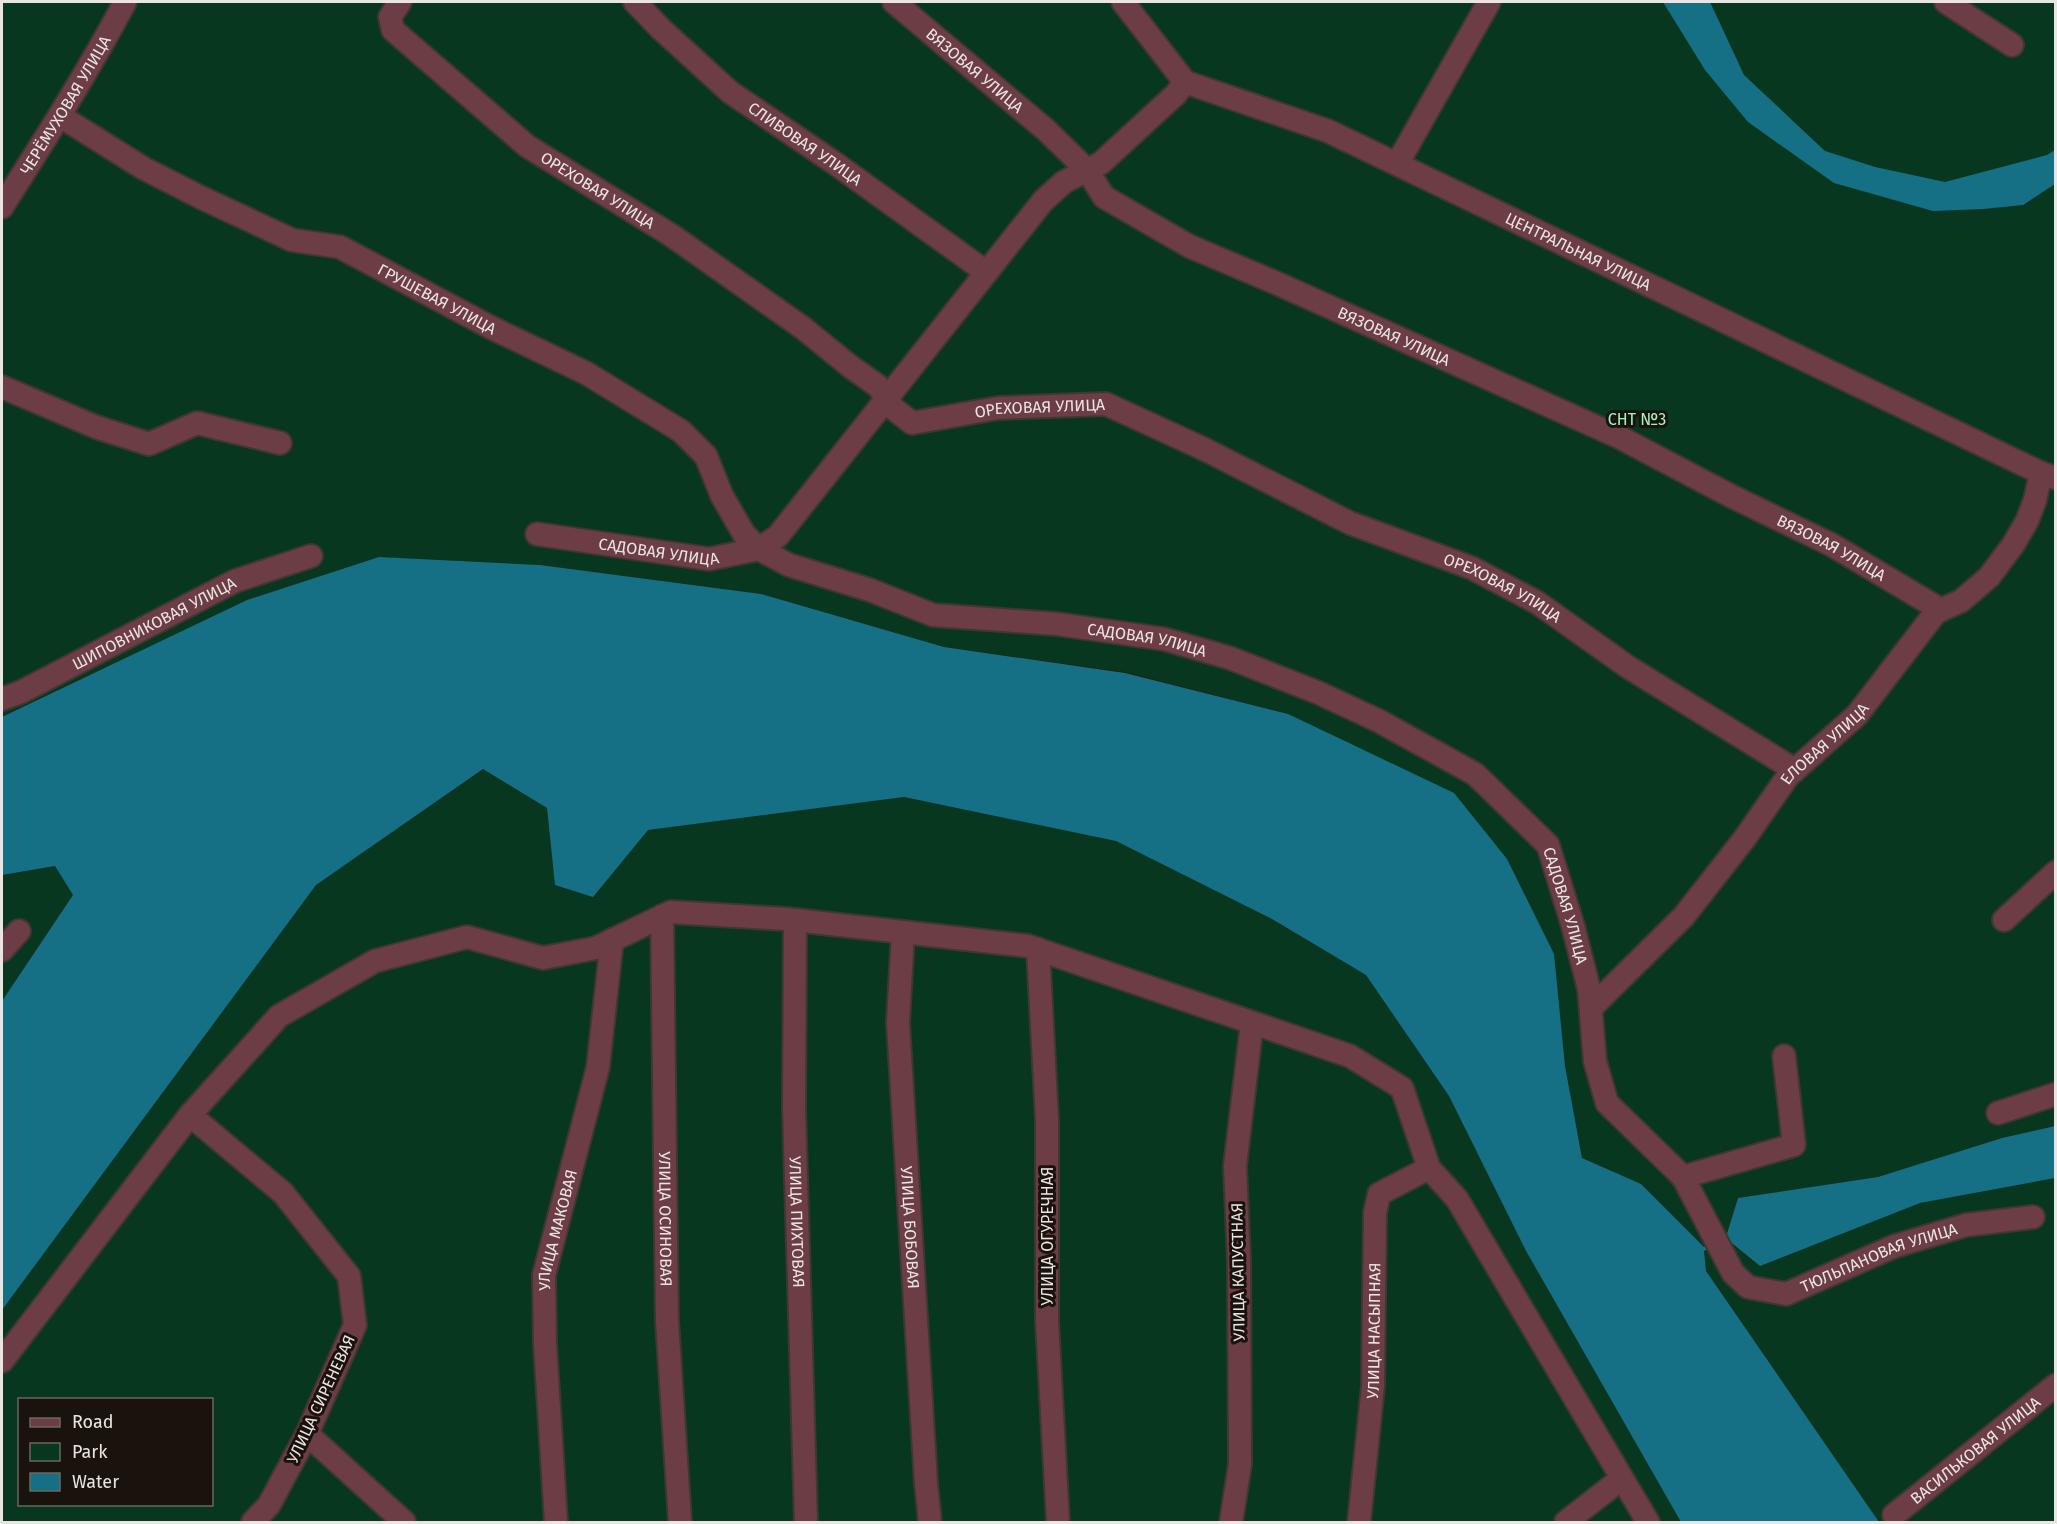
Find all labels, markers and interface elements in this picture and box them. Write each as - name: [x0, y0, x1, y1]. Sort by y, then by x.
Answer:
- street label: ВЯЗОВАЯ УЛИЦА: [923, 24, 1028, 117]
- street label: ЧЕРЁМУХОВАЯ УЛИЦА: [16, 31, 115, 178]
- street label: СЛИВОВАЯ УЛИЦА: [745, 98, 866, 190]
- street label: ОРЕХОВАЯ УЛИЦА: [537, 147, 659, 233]
- street label: ЦЕНТРАЛЬНАЯ УЛИЦА: [1502, 208, 1655, 294]
- street label: ГРУШЕВАЯ УЛИЦА: [375, 259, 500, 338]
- street label: ВЯЗОВАЯ УЛИЦА: [1335, 302, 1454, 370]
- street label: ОРЕХОВАЯ УЛИЦА: [973, 395, 1106, 421]
- park label: СНТ №3: [1608, 410, 1666, 429]
- street label: ВЯЗОВАЯ УЛИЦА: [1774, 510, 1890, 585]
- street label: САДОВАЯ УЛИЦА: [597, 534, 721, 569]
- street label: ОРЕХОВАЯ УЛИЦА: [1441, 549, 1566, 627]
- street label: ШИПОВНИКОВАЯ УЛИЦА: [69, 572, 240, 673]
- street label: САДОВАЯ УЛИЦА: [1086, 619, 1210, 661]
- street label: ЕЛОВАЯ УЛИЦА: [1776, 698, 1873, 788]
- street label: САДОВАЯ УЛИЦА: [1540, 845, 1592, 967]
- street label: УЛИЦА ОСИНОВАЯ: [655, 1151, 676, 1287]
- street label: УЛИЦА ПИХТОВАЯ: [786, 1156, 809, 1288]
- street label: УЛИЦА БОБОВАЯ: [897, 1165, 924, 1289]
- street label: УЛИЦА ОГУРЕЧНАЯ: [1038, 1166, 1057, 1306]
- street label: УЛИЦА МАКОВАЯ: [534, 1167, 581, 1291]
- street label: УЛИЦА КАПУСТНАЯ: [1227, 1203, 1249, 1341]
- street label: ТЮЛЬПАНОВАЯ УЛИЦА: [1798, 1218, 1960, 1296]
- street label: УЛИЦА НАСЫПНАЯ: [1362, 1262, 1384, 1400]
- street label: УЛИЦА СИРЕНЕВАЯ: [283, 1332, 359, 1466]
- street label: ВАСИЛЬКОВАЯ УЛИЦА: [1906, 1392, 2044, 1508]
- legend: [18, 1398, 213, 1506]
- text: Road: [72, 1411, 114, 1433]
- text: Park: [72, 1441, 108, 1463]
- text: Water: [72, 1471, 119, 1493]

